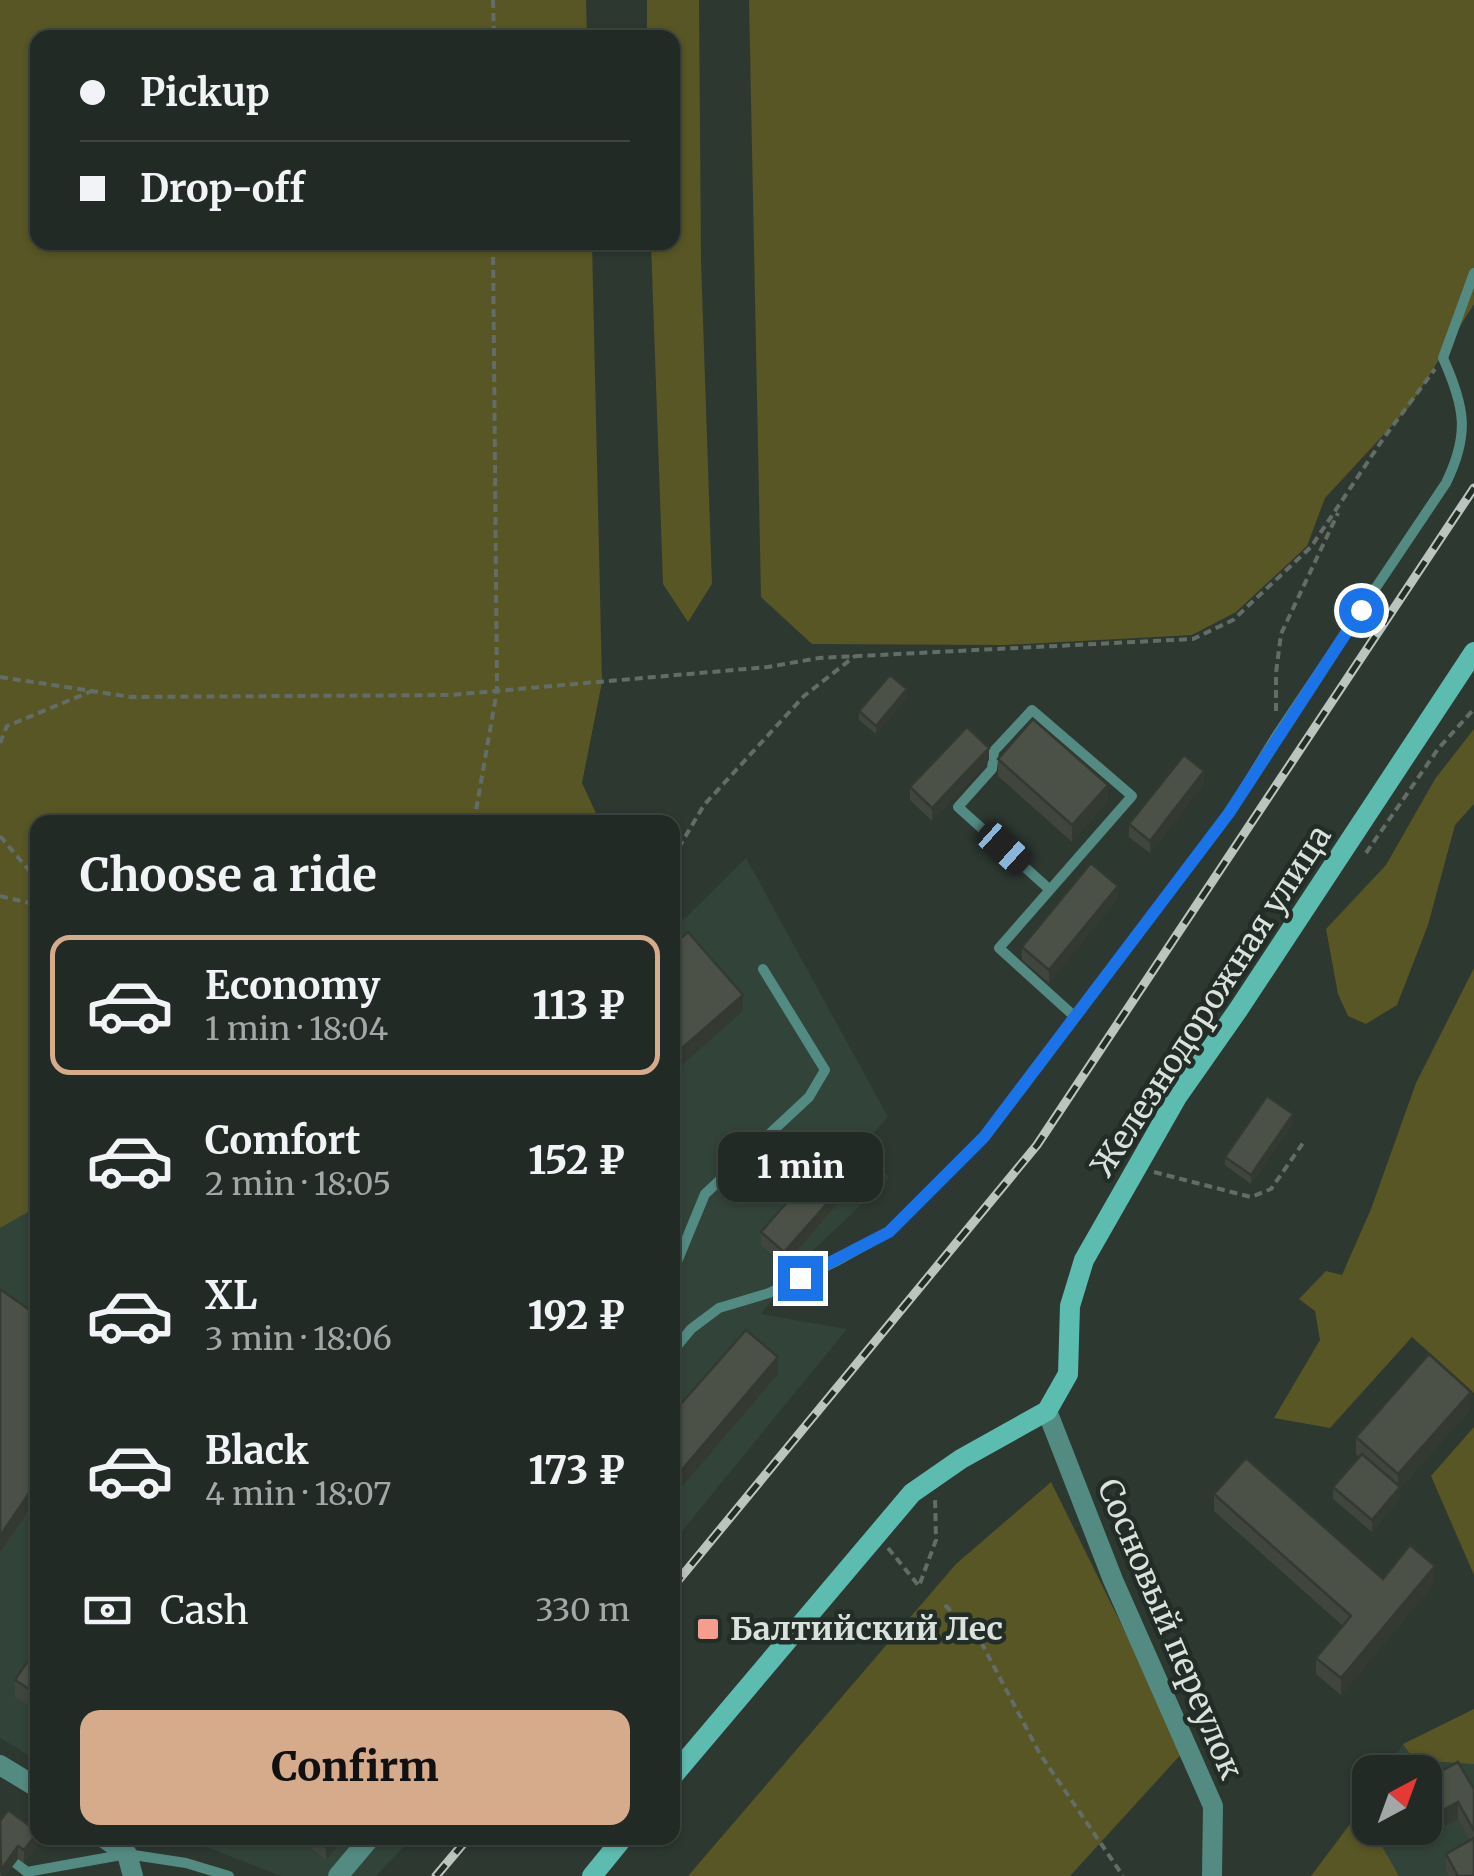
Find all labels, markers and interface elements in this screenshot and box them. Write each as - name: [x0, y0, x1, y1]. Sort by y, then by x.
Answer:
- text: Pickup: [140, 69, 270, 116]
- text: Drop-off: [140, 165, 305, 212]
- route start: [1339, 588, 1384, 633]
- car: [972, 817, 1036, 879]
- street label: Железнодорожная улица: [1082, 818, 1340, 1184]
- text: Choose a ride: [80, 847, 377, 903]
- icon: car: [85, 960, 175, 1050]
- text: Economy: [205, 962, 380, 1009]
- text: 113 ₽: [533, 982, 625, 1029]
- text: 1 min · 18:04: [205, 1009, 388, 1049]
- icon: car: [85, 1115, 175, 1205]
- text: Comfort: [205, 1117, 361, 1164]
- callout: 1 min: [718, 1133, 882, 1203]
- text: 152 ₽: [528, 1137, 625, 1184]
- text: 1 min: [757, 1147, 844, 1187]
- text: 2 min · 18:05: [205, 1164, 391, 1204]
- route end: [778, 1256, 823, 1301]
- icon: car: [85, 1270, 175, 1360]
- text: XL: [205, 1272, 257, 1319]
- text: 192 ₽: [528, 1292, 625, 1339]
- text: 3 min · 18:06: [205, 1319, 392, 1359]
- icon: car: [85, 1425, 175, 1515]
- text: Black: [205, 1427, 309, 1474]
- text: 173 ₽: [528, 1447, 625, 1494]
- street label: Сосновый переулок: [1089, 1473, 1251, 1785]
- text: 4 min · 18:07: [205, 1474, 391, 1514]
- icon: cash: [80, 1583, 135, 1638]
- text: Cash: [160, 1587, 249, 1634]
- text: 330 m: [535, 1590, 630, 1630]
- place label: Балтийский Лес: [730, 1609, 1003, 1649]
- marker: Балтийский Лес: [695, 1616, 721, 1642]
- button: Confirm: [80, 1710, 630, 1825]
- north arrow: [1352, 1755, 1442, 1845]
- map controls: [1352, 1755, 1442, 1845]

